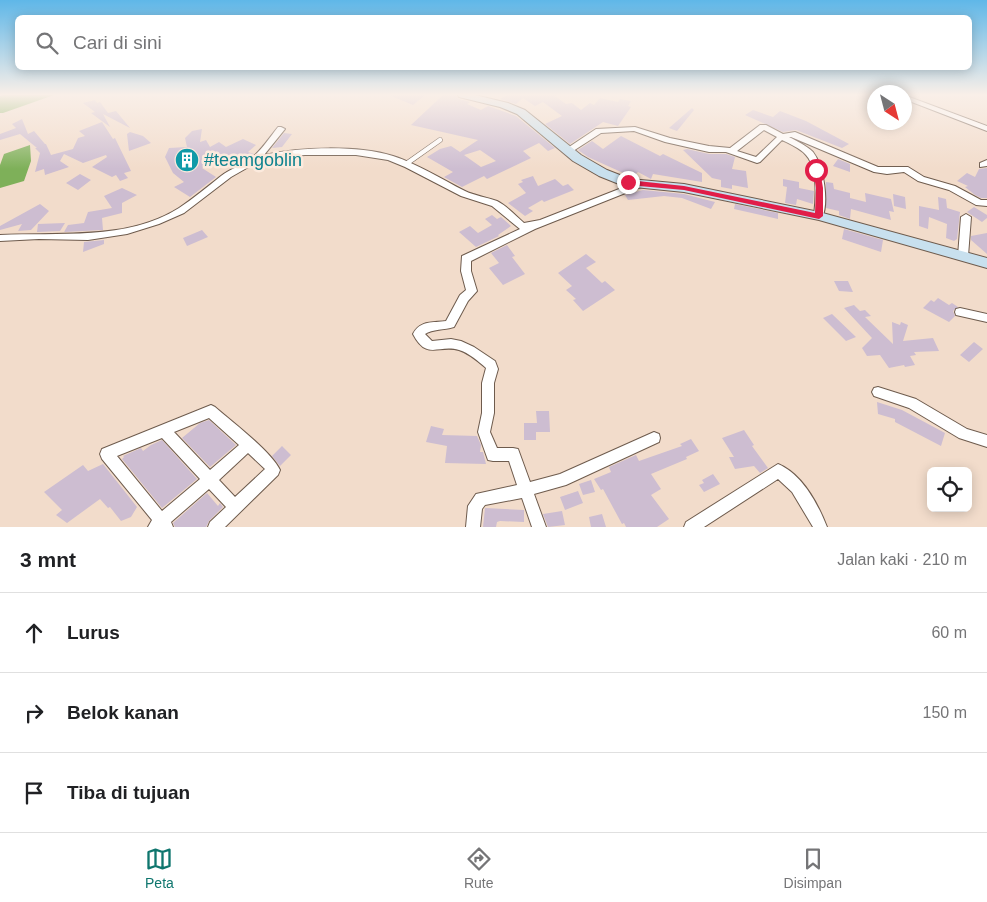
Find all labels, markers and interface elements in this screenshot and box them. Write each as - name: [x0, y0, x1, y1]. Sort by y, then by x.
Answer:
- search box: [15, 15, 972, 70]
- icon: search: [33, 29, 61, 57]
- text: Cari di sini: [73, 32, 162, 53]
- north arrow: [867, 85, 912, 130]
- building icon: #teamgoblin: [174, 147, 200, 173]
- place label: #teamgoblin: [204, 150, 302, 170]
- route start: [805, 159, 828, 182]
- route end: [617, 171, 640, 194]
- map controls: [927, 467, 972, 512]
- button: locate: [927, 467, 972, 512]
- text: 3 mnt: [20, 548, 76, 571]
- text: Jalan kaki · 210 m: [837, 551, 967, 568]
- icon: ahead: [20, 619, 48, 647]
- text: Lurus: [67, 622, 120, 643]
- text: 60 m: [931, 624, 967, 641]
- icon: right: [20, 699, 48, 727]
- text: Belok kanan: [67, 702, 179, 723]
- text: 150 m: [923, 704, 967, 721]
- icon: arrive: [20, 779, 48, 807]
- text: Tiba di tujuan: [67, 782, 190, 803]
- tab: Peta: [145, 845, 174, 891]
- tab: Rute: [464, 845, 494, 891]
- tab: Disimpan: [784, 845, 842, 891]

